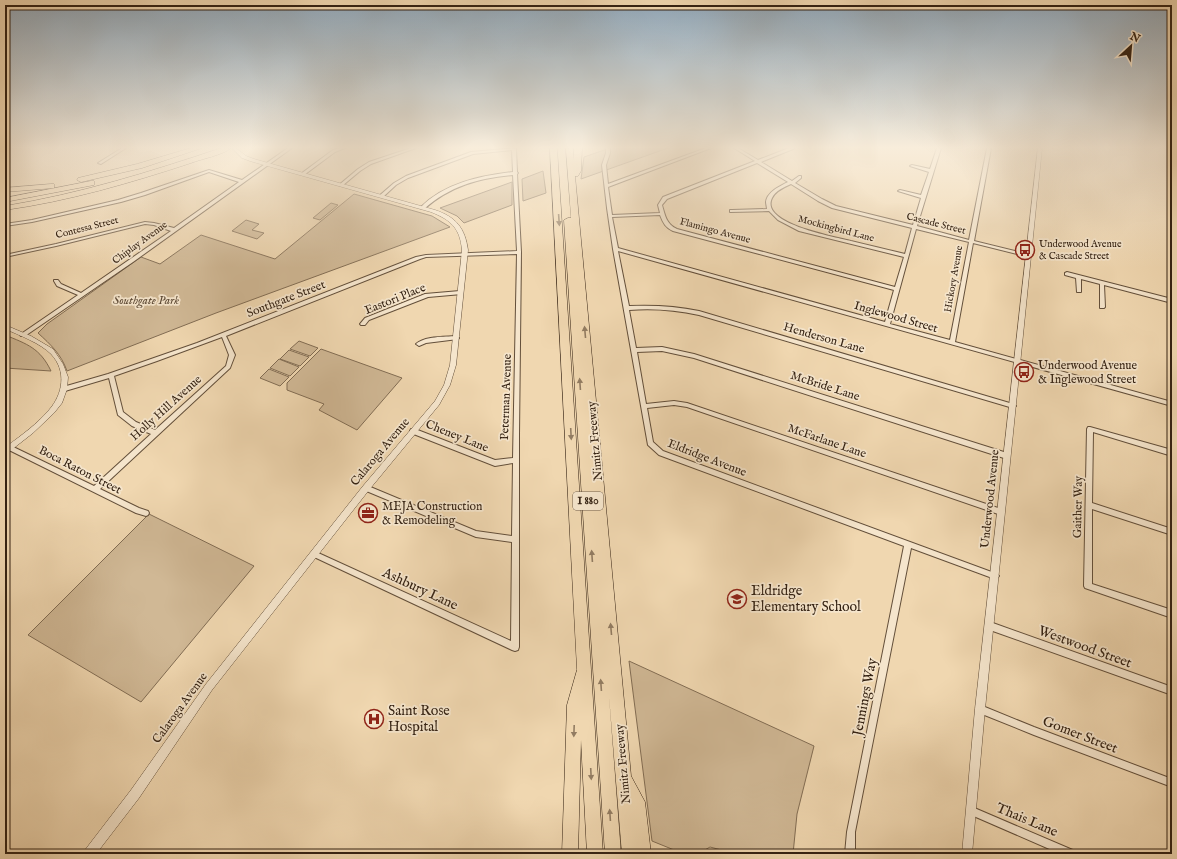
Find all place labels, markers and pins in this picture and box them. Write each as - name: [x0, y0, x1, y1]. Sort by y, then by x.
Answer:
- place label: Underwood Avenue & Cascade Street: [1039, 238, 1122, 263]
- bus stop icon: Underwood Avenue & Cascade Street: [1014, 239, 1036, 261]
- place label: Underwood Avenue & Inglewood Street: [1038, 358, 1137, 387]
- bus stop icon: Underwood Avenue & Inglewood Street: [1013, 361, 1035, 383]
- place label: MEJA Construction & Remodeling: [382, 499, 483, 528]
- office icon: MEJA Construction & Remodeling: [357, 502, 379, 524]
- place label: Eldridge Elementary School: [751, 582, 861, 616]
- school or university icon: Eldridge Elementary School: [726, 588, 748, 610]
- place label: Saint Rose Hospital: [388, 702, 450, 736]
- hospital icon: Saint Rose Hospital: [363, 708, 385, 730]

